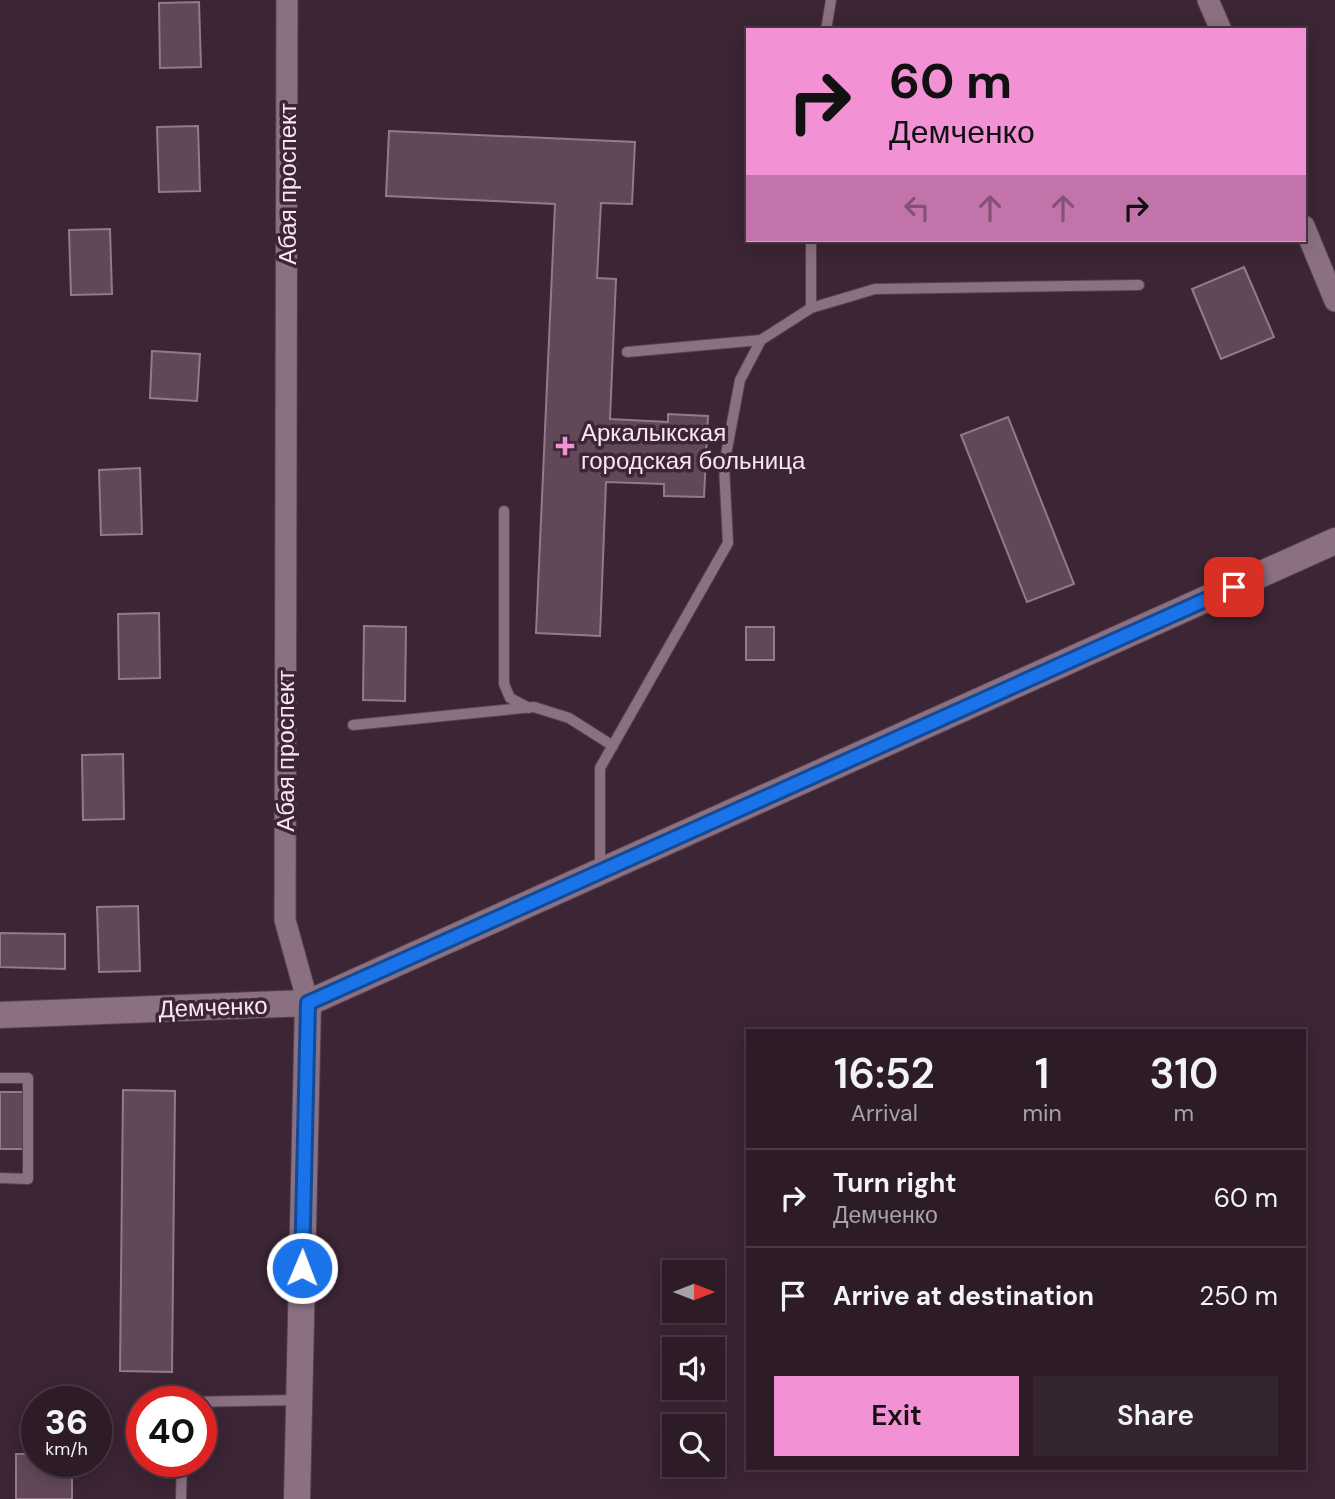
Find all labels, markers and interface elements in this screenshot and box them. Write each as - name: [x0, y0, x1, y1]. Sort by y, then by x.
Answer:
- text: 60 m: [889, 49, 1012, 113]
- icon: right: [774, 56, 865, 147]
- street label: Абая проспект: [272, 103, 303, 265]
- text: Демченко: [889, 111, 1035, 153]
- icon: left: [898, 189, 936, 227]
- icon: ahead: [971, 189, 1009, 227]
- icon: ahead: [1044, 189, 1082, 227]
- icon: right: [1117, 189, 1155, 227]
- place label: Аркалыкская городская больница: [581, 417, 806, 476]
- marker: Аркалыкская городская больница: [555, 436, 575, 456]
- pin: [1204, 557, 1264, 617]
- icon: arrive: [1215, 568, 1253, 606]
- street label: Абая проспект: [270, 670, 301, 832]
- street label: Демченко: [158, 990, 268, 1024]
- text: 16:52: [834, 1046, 935, 1101]
- text: 1: [1035, 1046, 1049, 1101]
- text: 310: [1150, 1046, 1218, 1101]
- text: Arrival: [851, 1098, 918, 1128]
- text: min: [1023, 1098, 1062, 1128]
- text: m: [1174, 1098, 1194, 1128]
- text: Turn right: [833, 1166, 957, 1200]
- icon: right: [774, 1179, 812, 1217]
- text: 60 m: [1214, 1181, 1278, 1215]
- text: Демченко: [833, 1200, 938, 1230]
- position arrow: [265, 1231, 339, 1305]
- north arrow: [662, 1260, 724, 1323]
- map controls: [662, 1260, 725, 1477]
- icon: arrive: [774, 1277, 812, 1315]
- text: Arrive at destination: [833, 1279, 1094, 1313]
- text: 250 m: [1199, 1279, 1278, 1313]
- button: sound: [662, 1337, 725, 1400]
- button: Exit: [774, 1376, 1019, 1456]
- button: Share: [1033, 1376, 1278, 1456]
- speed limit sign: 40: [126, 1386, 217, 1477]
- text: 36: [45, 1399, 88, 1445]
- button: search: [662, 1414, 725, 1477]
- text: km/h: [45, 1437, 88, 1461]

